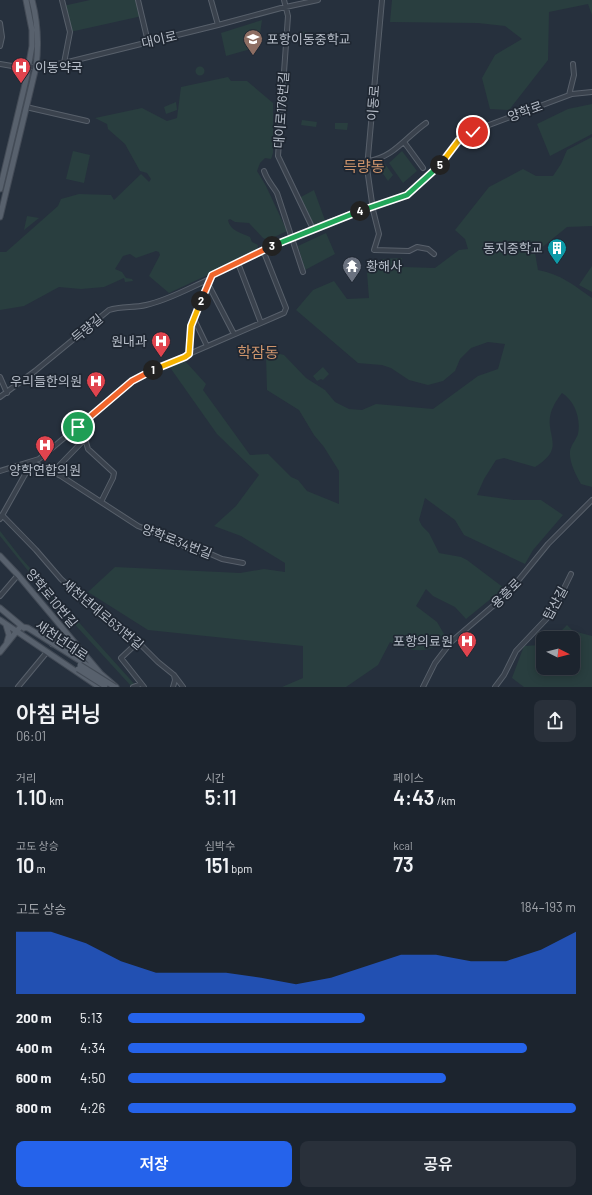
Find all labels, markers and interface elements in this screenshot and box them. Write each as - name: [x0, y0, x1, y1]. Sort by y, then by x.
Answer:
- street label: 대이로: [140, 27, 178, 51]
- school or university icon: 포항이동중학교: [242, 28, 264, 56]
- place label: 포항이동중학교: [267, 31, 351, 47]
- hospital icon: 이동약국: [10, 56, 32, 84]
- place label: 이동약국: [35, 59, 83, 75]
- street label: 대이로176번길: [270, 71, 292, 149]
- street label: 이동로: [364, 85, 382, 121]
- street label: 양학로: [505, 97, 545, 125]
- pin: [456, 115, 490, 149]
- icon: check: [462, 121, 484, 143]
- pin: 5: [430, 155, 450, 175]
- district label: 득량동: [343, 157, 385, 175]
- text: 5: [437, 158, 443, 171]
- pin: 4: [350, 201, 370, 221]
- text: 4: [357, 204, 363, 217]
- pin: 3: [262, 236, 282, 256]
- building icon: 동지중학교: [546, 237, 568, 265]
- text: 3: [269, 239, 275, 252]
- place label: 동지중학교: [483, 240, 543, 256]
- temple icon: 황해사: [341, 255, 363, 283]
- place label: 황해사: [366, 258, 402, 274]
- pin: 2: [191, 291, 211, 311]
- text: 2: [198, 294, 204, 307]
- street label: 득량길: [68, 310, 106, 346]
- hospital icon: 원내과: [150, 330, 172, 358]
- place label: 원내과: [111, 333, 147, 349]
- district label: 학잠동: [237, 343, 279, 361]
- pin: 1: [143, 360, 163, 380]
- text: 1: [151, 363, 155, 376]
- hospital icon: 우리들한의원: [85, 370, 107, 398]
- place label: 우리들한의원: [10, 373, 82, 389]
- pin: [61, 410, 95, 444]
- icon: arrive: [67, 416, 89, 438]
- hospital icon: 양학연합의원: [34, 434, 56, 462]
- place label: 양학연합의원: [9, 462, 81, 478]
- street label: 양학로34번길: [140, 520, 214, 562]
- street label: 양학로10번길: [23, 565, 81, 631]
- street label: 새천년대로631번길: [59, 575, 147, 653]
- street label: 용흥로: [488, 575, 524, 611]
- street label: 탑산길: [539, 583, 571, 623]
- street label: 새천년대로: [33, 617, 91, 663]
- hospital icon: 포항의료원: [456, 630, 478, 658]
- north arrow: [536, 631, 580, 675]
- map controls: [536, 631, 580, 675]
- place label: 포항의료원: [393, 633, 453, 649]
- text: 아침 러닝: [16, 700, 101, 726]
- button: share: [534, 700, 576, 742]
- text: 06:01: [16, 728, 46, 744]
- text: 거리: [16, 771, 36, 784]
- text: 시간: [205, 771, 225, 784]
- text: 페이스: [393, 771, 424, 784]
- text: 1.10: [16, 785, 47, 809]
- text: 5:11: [205, 785, 237, 809]
- text: 4:43: [393, 785, 434, 809]
- text: km: [47, 794, 64, 807]
- text: /km: [434, 794, 456, 807]
- text: 고도 상승: [16, 839, 59, 852]
- text: 심박수: [205, 839, 235, 852]
- text: kcal: [393, 839, 413, 852]
- text: 73: [393, 852, 414, 876]
- text: 10: [16, 853, 34, 877]
- text: 151: [205, 853, 229, 877]
- text: m: [34, 862, 46, 875]
- text: bpm: [229, 862, 252, 875]
- text: 184–193 m: [520, 899, 576, 915]
- text: 고도 상승: [16, 901, 66, 917]
- text: 200 m: [16, 1010, 52, 1026]
- text: 5:13: [80, 1010, 102, 1026]
- text: 400 m: [16, 1040, 52, 1056]
- text: 4:34: [80, 1040, 105, 1056]
- text: 600 m: [16, 1070, 51, 1086]
- text: 4:50: [80, 1070, 106, 1086]
- text: 800 m: [16, 1100, 51, 1116]
- text: 4:26: [80, 1100, 105, 1116]
- button: 저장: [16, 1141, 292, 1187]
- button: 공유: [300, 1141, 576, 1187]

